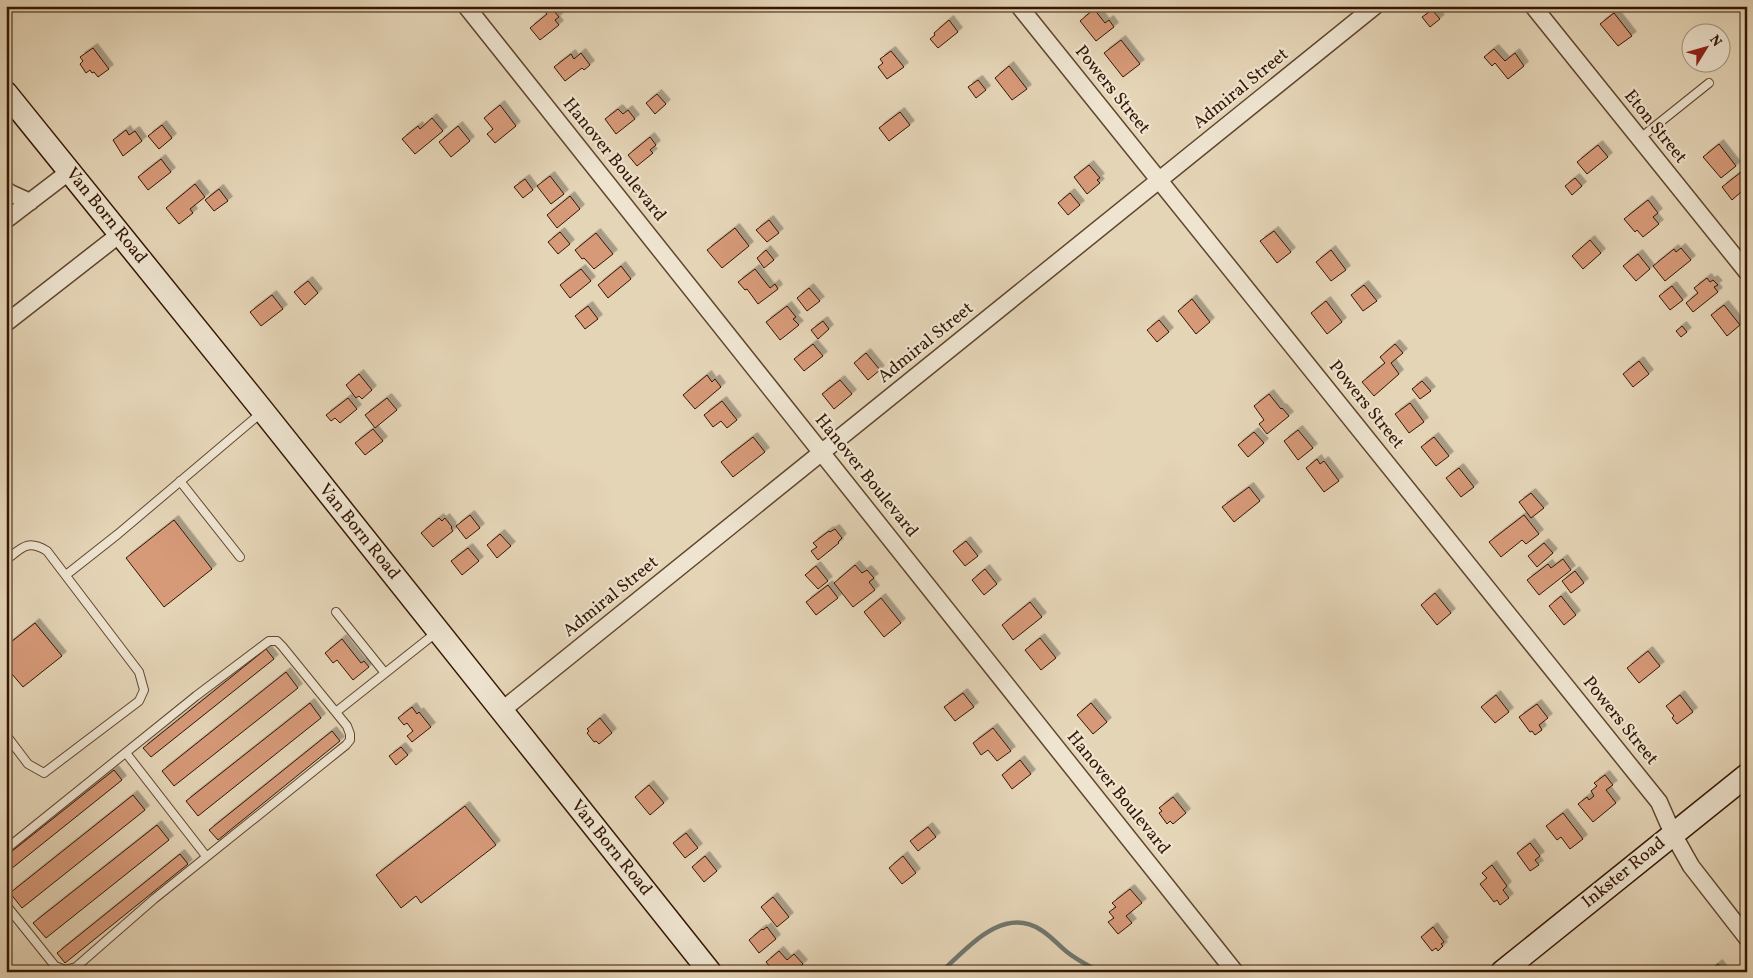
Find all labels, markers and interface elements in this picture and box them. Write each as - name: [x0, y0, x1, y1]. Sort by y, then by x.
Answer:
- north arrow: [1680, 22, 1730, 72]
- text: N: [1705, 31, 1726, 51]
- street label: Powers Street: [1068, 40, 1156, 140]
- street label: Admiral Street: [1188, 43, 1294, 135]
- street label: Eton Street: [1618, 85, 1692, 169]
- street label: Hanover Boulevard: [556, 93, 672, 227]
- street label: Van Born Road: [59, 163, 153, 269]
- street label: Admiral Street: [873, 297, 979, 389]
- street label: Powers Street: [1322, 355, 1410, 455]
- street label: Hanover Boulevard: [808, 409, 924, 543]
- street label: Van Born Road: [312, 479, 406, 585]
- street label: Admiral Street: [558, 551, 664, 643]
- street label: Powers Street: [1576, 671, 1664, 771]
- street label: Hanover Boulevard: [1060, 726, 1176, 860]
- street label: Van Born Road: [564, 795, 658, 901]
- street label: Inkster Road: [1577, 831, 1671, 915]

